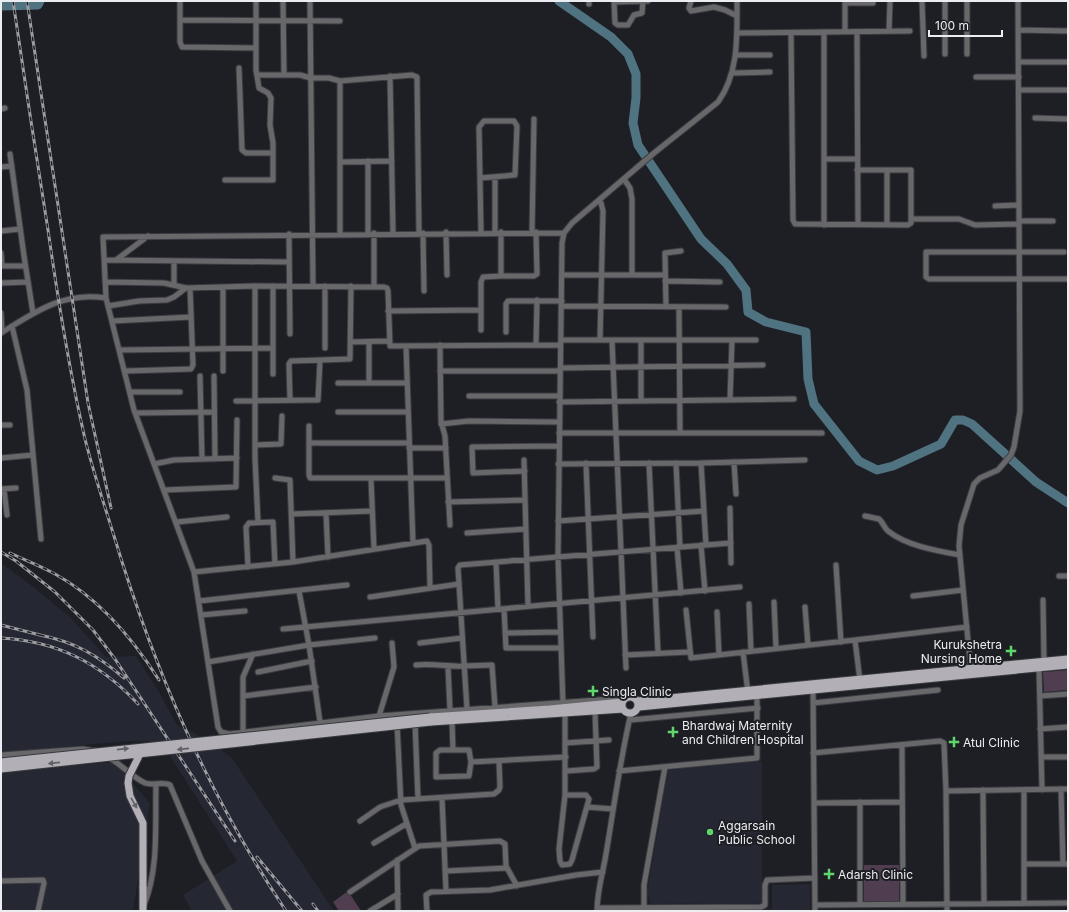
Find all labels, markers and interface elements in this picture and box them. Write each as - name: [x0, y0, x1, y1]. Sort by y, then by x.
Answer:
- scale bar: [929, 12, 1002, 38]
- text: 100 m: [935, 18, 969, 33]
- place label: Kurukshetra Nursing Home: [921, 637, 1002, 666]
- marker: Kurukshetra Nursing Home: [1005, 645, 1017, 657]
- place label: Singla Clinic: [602, 684, 672, 699]
- marker: Singla Clinic: [587, 685, 599, 697]
- place label: Bhardwaj Maternity and Children Hospital: [682, 718, 804, 747]
- marker: Bhardwaj Maternity and Children Hospital: [667, 726, 679, 738]
- place label: Atul Clinic: [963, 735, 1020, 750]
- marker: Atul Clinic: [948, 736, 960, 748]
- one-way arrow: [117, 746, 129, 752]
- one-way arrow: [177, 746, 190, 752]
- one-way arrow: [48, 760, 60, 766]
- one-way arrow: [130, 797, 137, 809]
- place label: Aggarsain Public School: [718, 818, 795, 847]
- marker: Aggarsain Public School: [705, 827, 715, 837]
- place label: Adarsh Clinic: [838, 867, 913, 882]
- marker: Adarsh Clinic: [823, 868, 835, 880]

